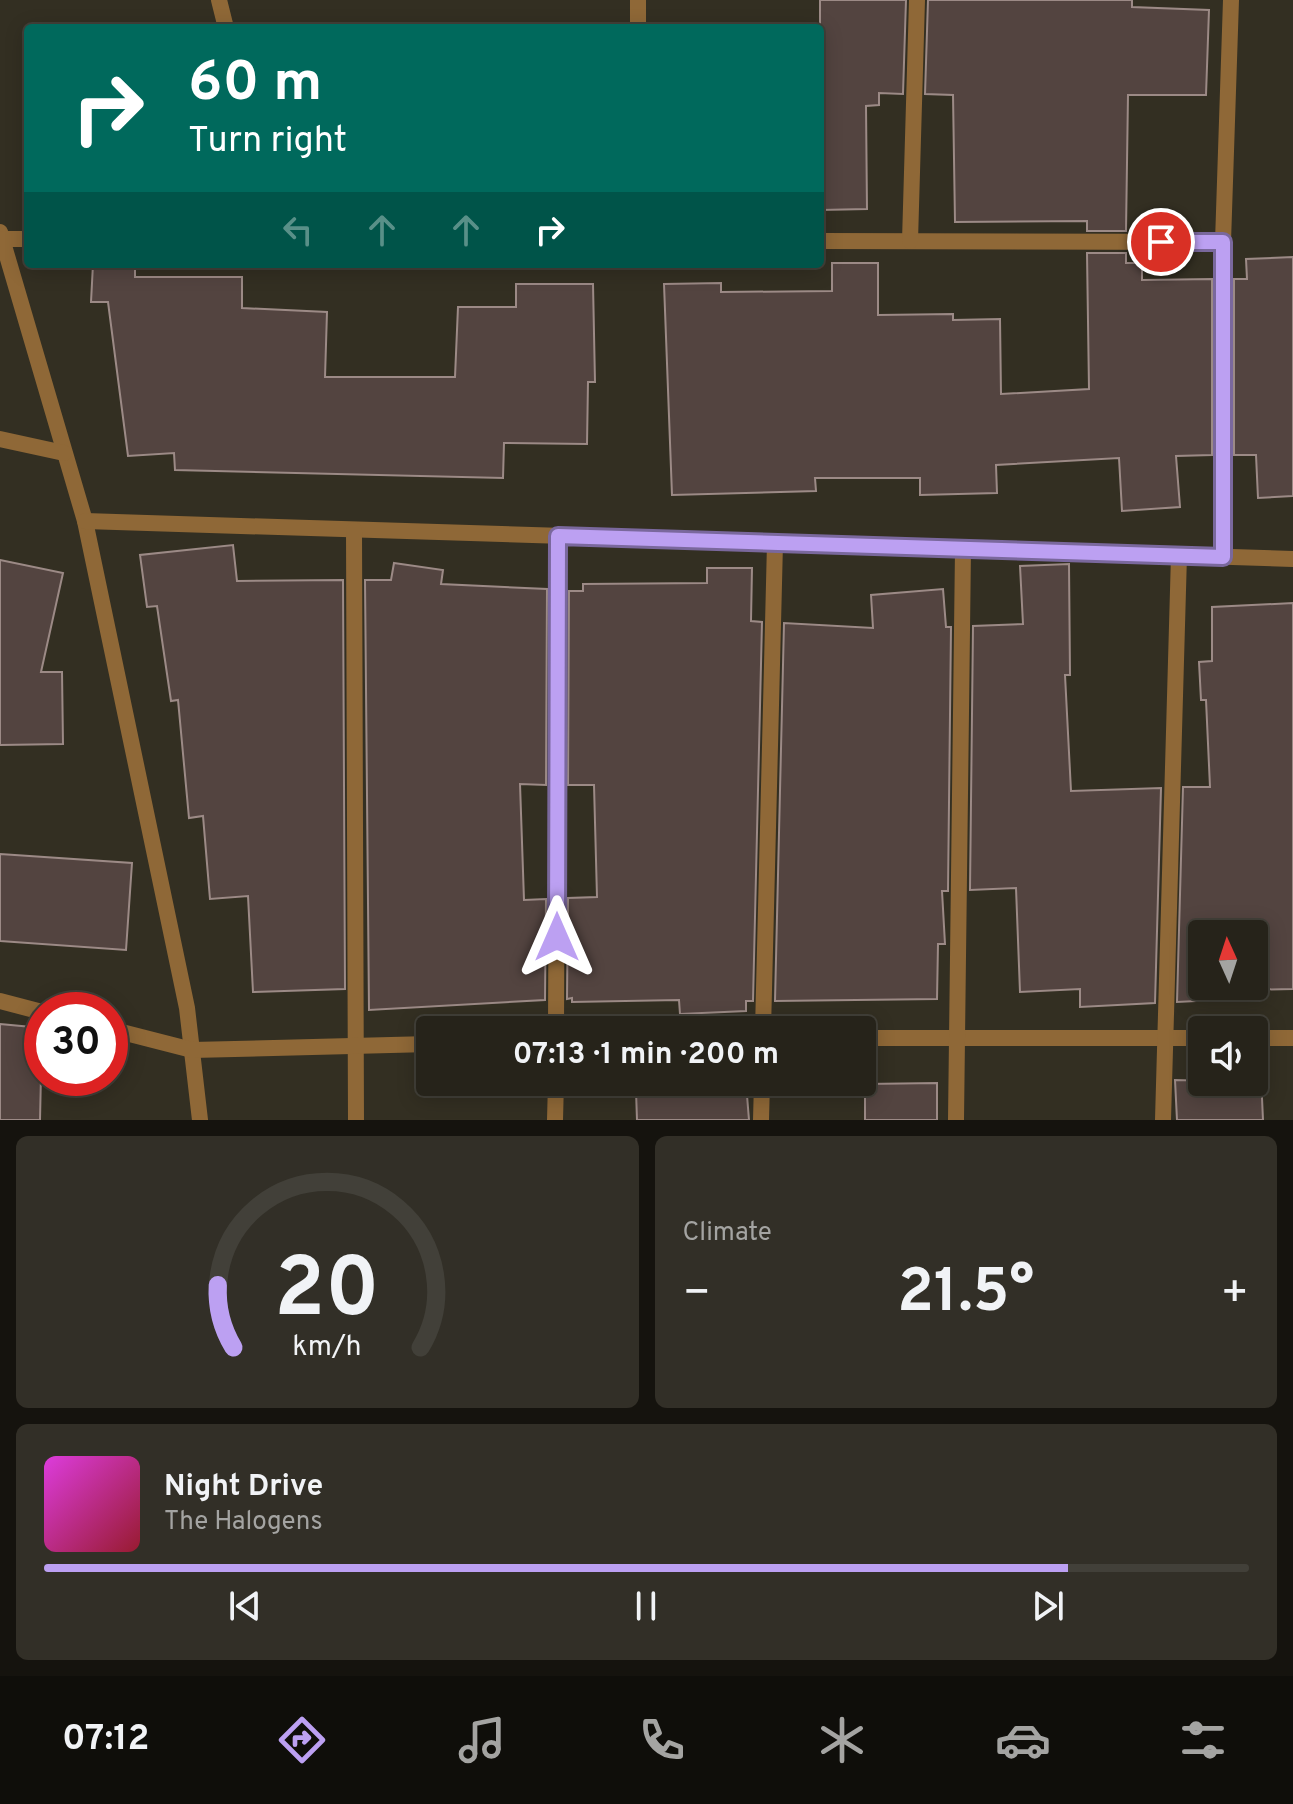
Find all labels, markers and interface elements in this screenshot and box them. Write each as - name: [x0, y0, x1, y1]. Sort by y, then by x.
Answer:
- text: 60 m: [188, 50, 322, 120]
- icon: right: [56, 56, 160, 160]
- text: Turn right: [188, 119, 347, 165]
- icon: left: [276, 208, 320, 252]
- icon: ahead: [360, 208, 404, 252]
- icon: ahead: [444, 208, 488, 252]
- icon: right: [528, 208, 572, 252]
- pin: [1127, 208, 1195, 276]
- icon: arrive: [1139, 220, 1183, 264]
- position arrow: [515, 895, 599, 979]
- north arrow: [1188, 920, 1268, 1000]
- map controls: [1188, 920, 1268, 1096]
- speed limit sign: 30: [24, 992, 128, 1096]
- button: sound: [1188, 1016, 1268, 1096]
- text: 07:13 · 1 min · 200 m: [513, 1037, 779, 1074]
- text: Climate: [683, 1217, 772, 1250]
- text: 20: [274, 1241, 380, 1346]
- text: 21.5°: [897, 1257, 1034, 1333]
- text: −: [683, 1267, 711, 1323]
- text: +: [1221, 1267, 1249, 1323]
- text: km/h: [293, 1330, 362, 1366]
- text: Night Drive: [164, 1469, 323, 1506]
- text: The Halogens: [164, 1506, 323, 1539]
- icon: previous: [223, 1584, 267, 1628]
- icon: pause: [624, 1584, 668, 1628]
- icon: next: [1026, 1584, 1070, 1628]
- icon: directions: [274, 1712, 330, 1768]
- icon: music: [454, 1712, 510, 1768]
- icon: phone: [634, 1712, 690, 1768]
- icon: climate: [814, 1712, 870, 1768]
- icon: car: [995, 1712, 1051, 1768]
- icon: filters: [1175, 1712, 1231, 1768]
- text: 07:12: [62, 1717, 150, 1763]

